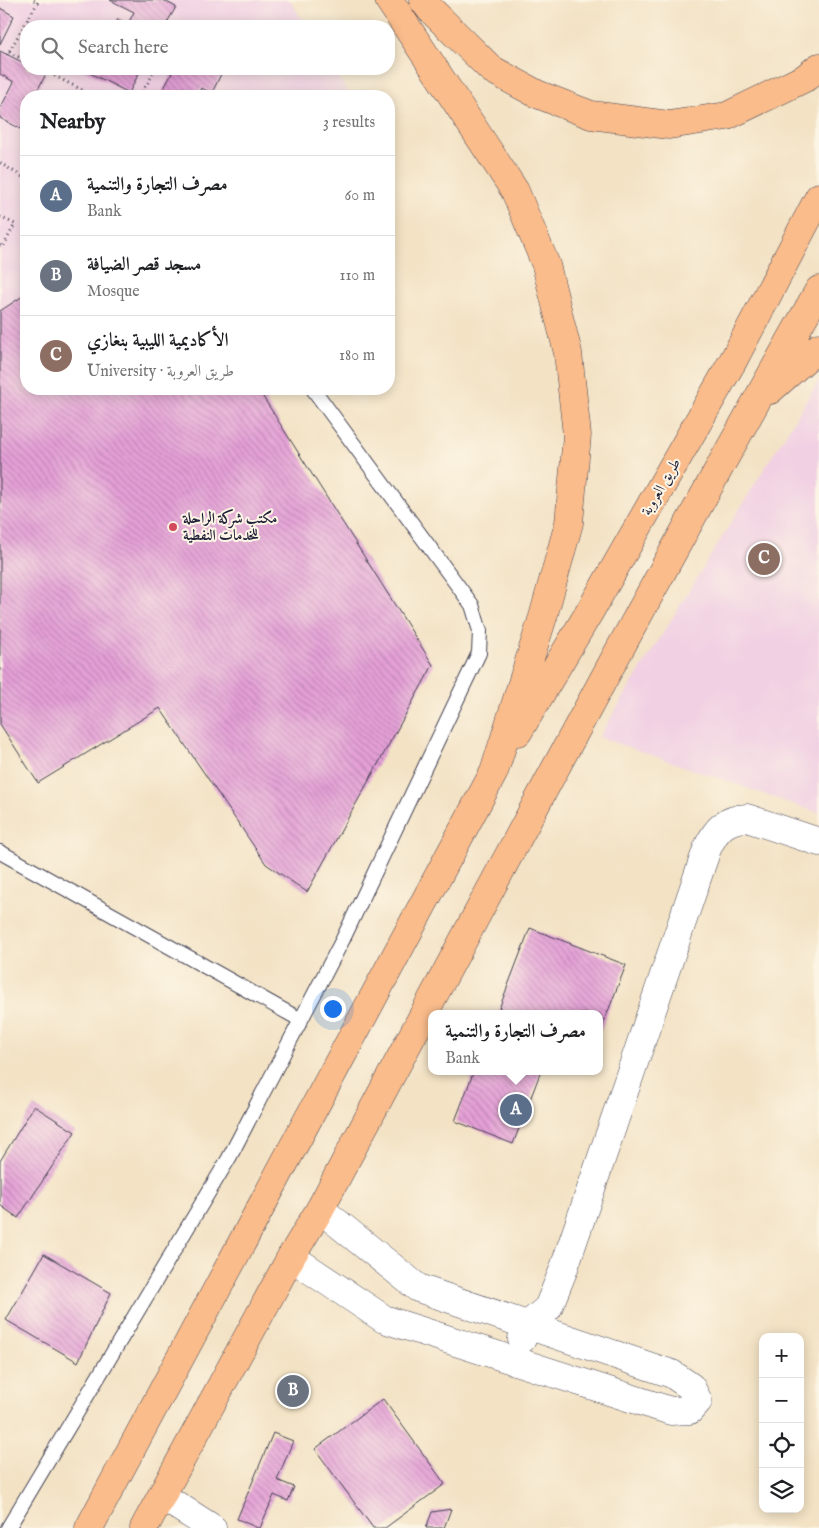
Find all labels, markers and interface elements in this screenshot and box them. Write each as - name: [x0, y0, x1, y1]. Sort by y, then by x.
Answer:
- search box: [20, 20, 395, 75]
- icon: search: [38, 34, 66, 62]
- text: Search here: [78, 36, 169, 60]
- text: Nearby: [40, 109, 105, 136]
- text: 3 results: [323, 113, 375, 133]
- text: مصرف التجارة والتنمية: [87, 173, 228, 197]
- text: A: [51, 186, 61, 206]
- text: 60 m: [345, 186, 375, 206]
- text: Bank: [87, 202, 122, 222]
- text: مسجد قصر الضيافة: [87, 253, 201, 277]
- text: B: [51, 266, 61, 286]
- text: 110 m: [339, 266, 375, 286]
- text: Mosque: [87, 282, 140, 302]
- text: الأكاديمية الليبية بنغازي: [87, 329, 229, 353]
- text: C: [50, 346, 62, 366]
- text: 180 m: [339, 346, 375, 366]
- text: University · طريق العروبة: [87, 362, 234, 382]
- street label: طريق العروبة: [637, 455, 685, 519]
- place label: مكتب شركة الراحلة للخدمات النفطية: [182, 509, 278, 545]
- marker: مكتب شركة الراحلة للخدمات النفطية: [167, 521, 179, 533]
- pin: C: [748, 540, 780, 578]
- your location: [320, 996, 346, 1022]
- popup: [428, 1010, 603, 1075]
- text: مصرف التجارة والتنمية: [445, 1020, 586, 1044]
- text: Bank: [445, 1049, 480, 1069]
- pin: A: [500, 1091, 532, 1129]
- map controls: [759, 1333, 804, 1513]
- button: +: [759, 1333, 804, 1378]
- pin: B: [277, 1372, 309, 1410]
- button: −: [759, 1378, 804, 1423]
- button: locate: [759, 1423, 804, 1468]
- button: layers: [759, 1468, 804, 1513]

